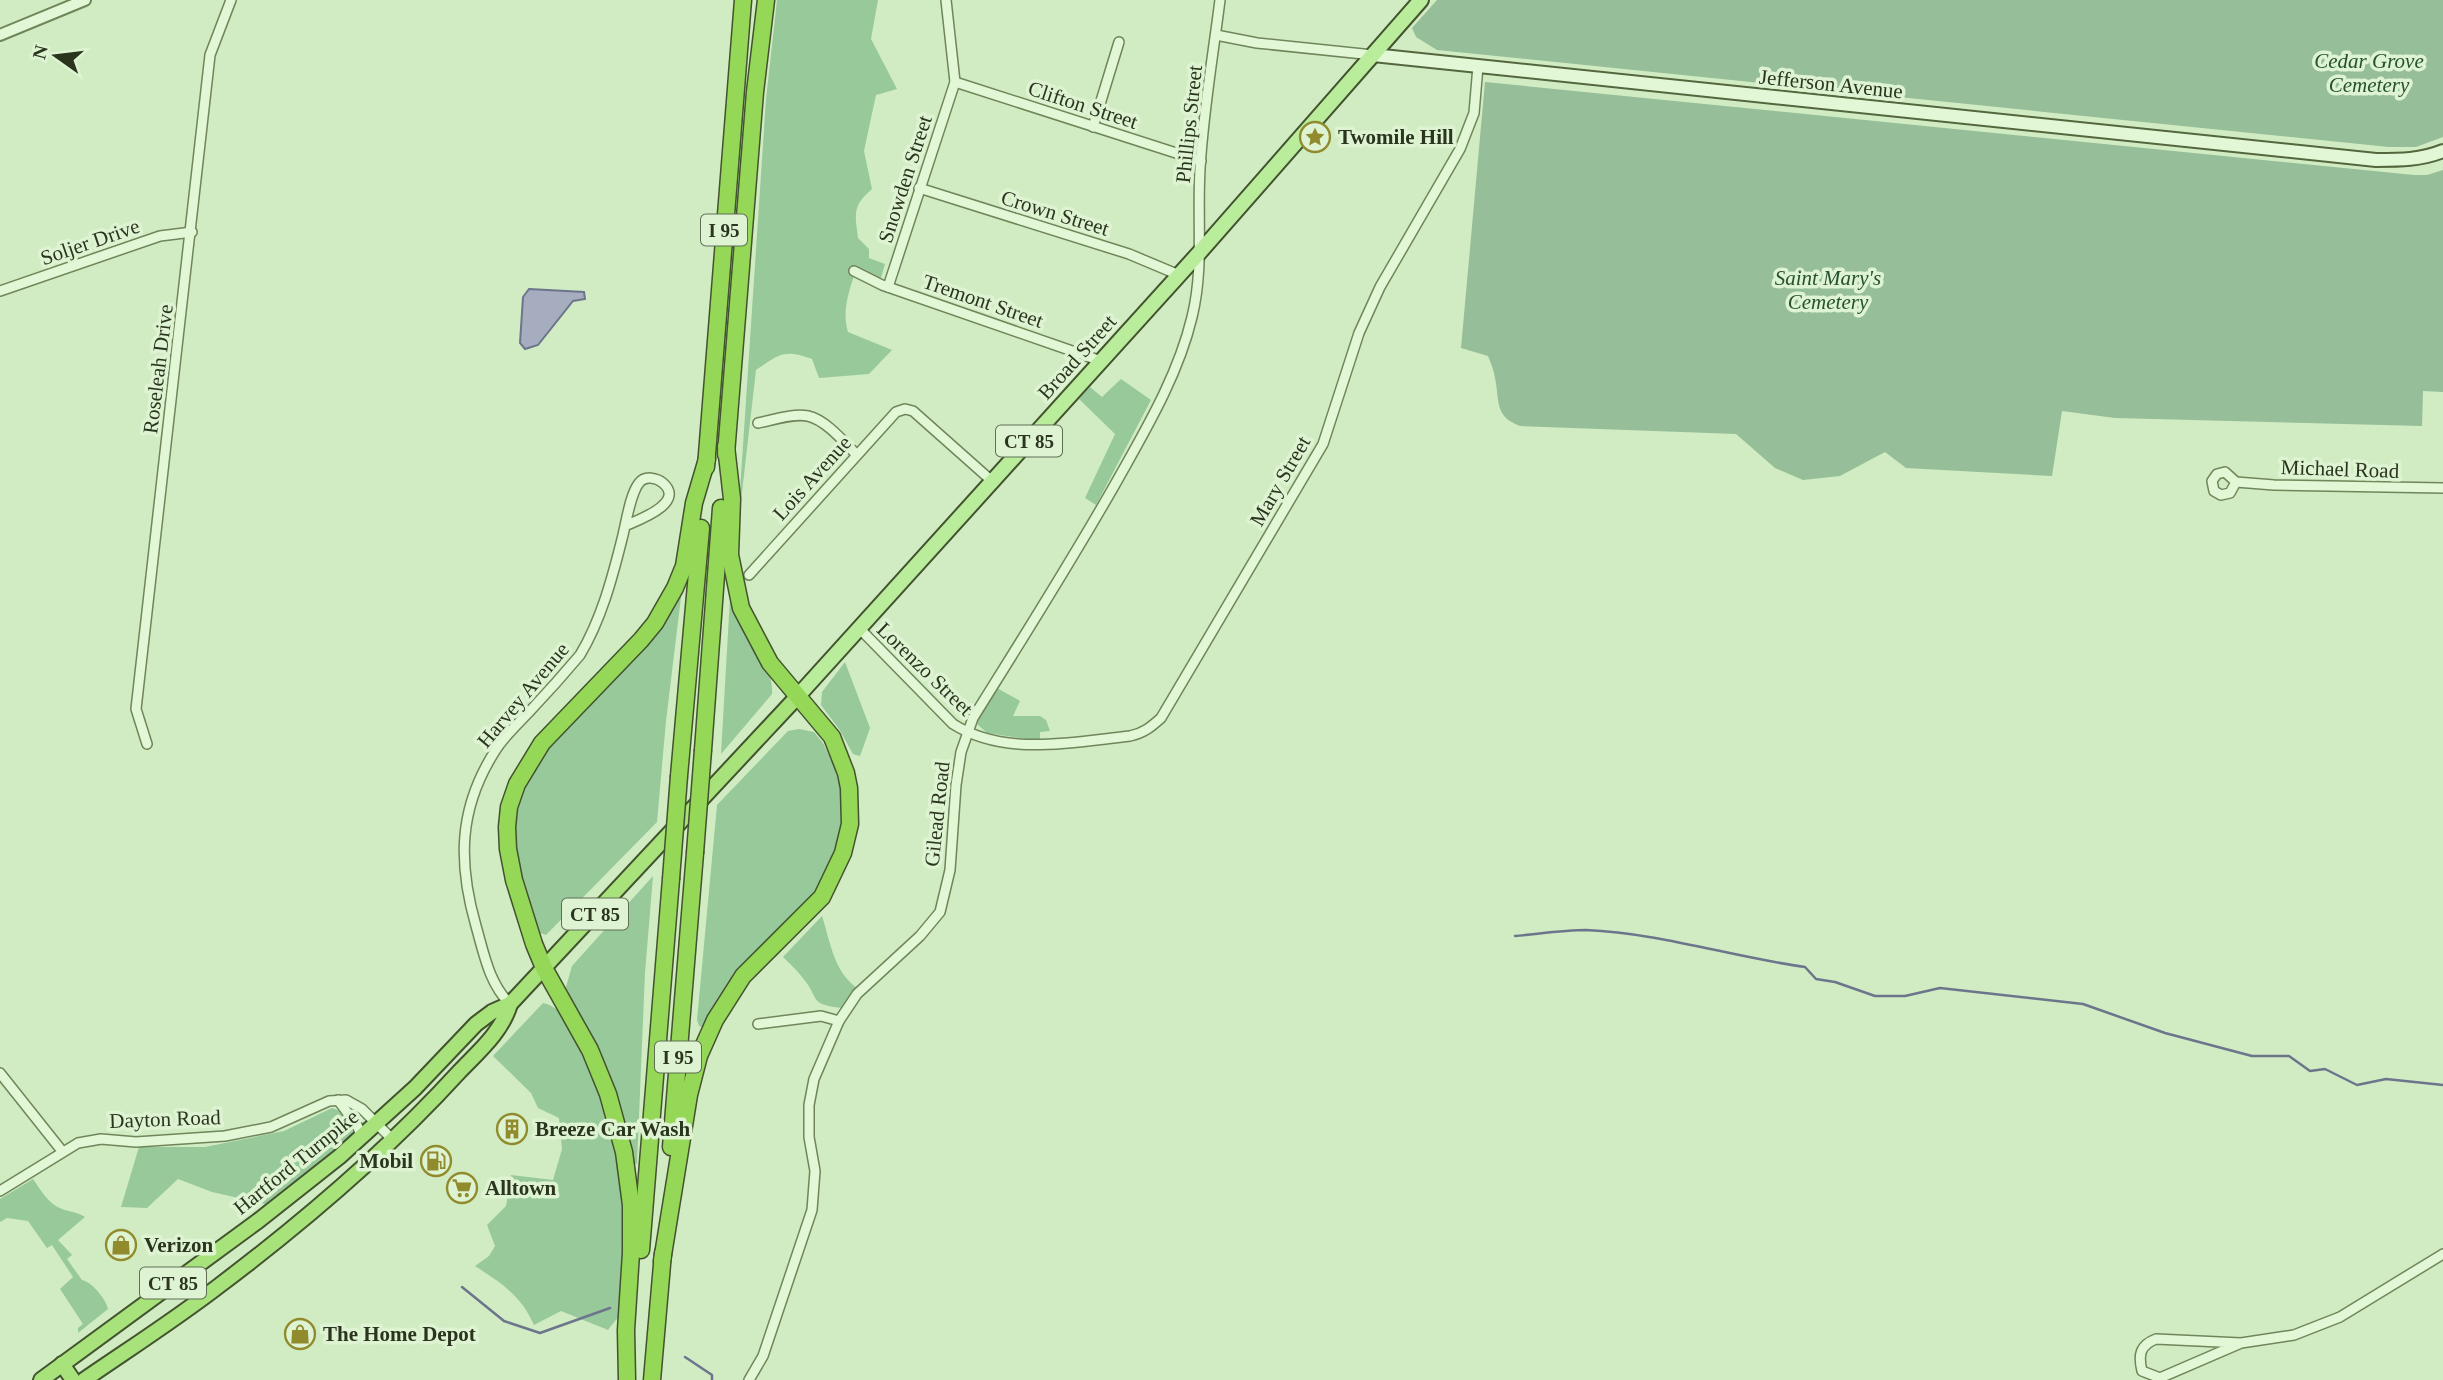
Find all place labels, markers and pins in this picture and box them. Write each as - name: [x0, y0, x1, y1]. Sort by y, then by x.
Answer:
- place icon: Twomile Hill: [1298, 120, 1332, 154]
- place label: Twomile Hill: [1338, 125, 1454, 149]
- building icon: Breeze Car Wash: [495, 1112, 529, 1146]
- place label: Breeze Car Wash: [535, 1117, 690, 1141]
- fuel station icon: Mobil: [419, 1144, 453, 1178]
- place label: Mobil: [359, 1149, 413, 1173]
- supermarket icon: Alltown: [445, 1171, 479, 1205]
- place label: Alltown: [485, 1176, 556, 1200]
- shop icon: Verizon: [104, 1228, 138, 1262]
- place label: Verizon: [144, 1233, 214, 1257]
- shop icon: The Home Depot: [283, 1317, 317, 1351]
- place label: The Home Depot: [323, 1322, 476, 1346]

